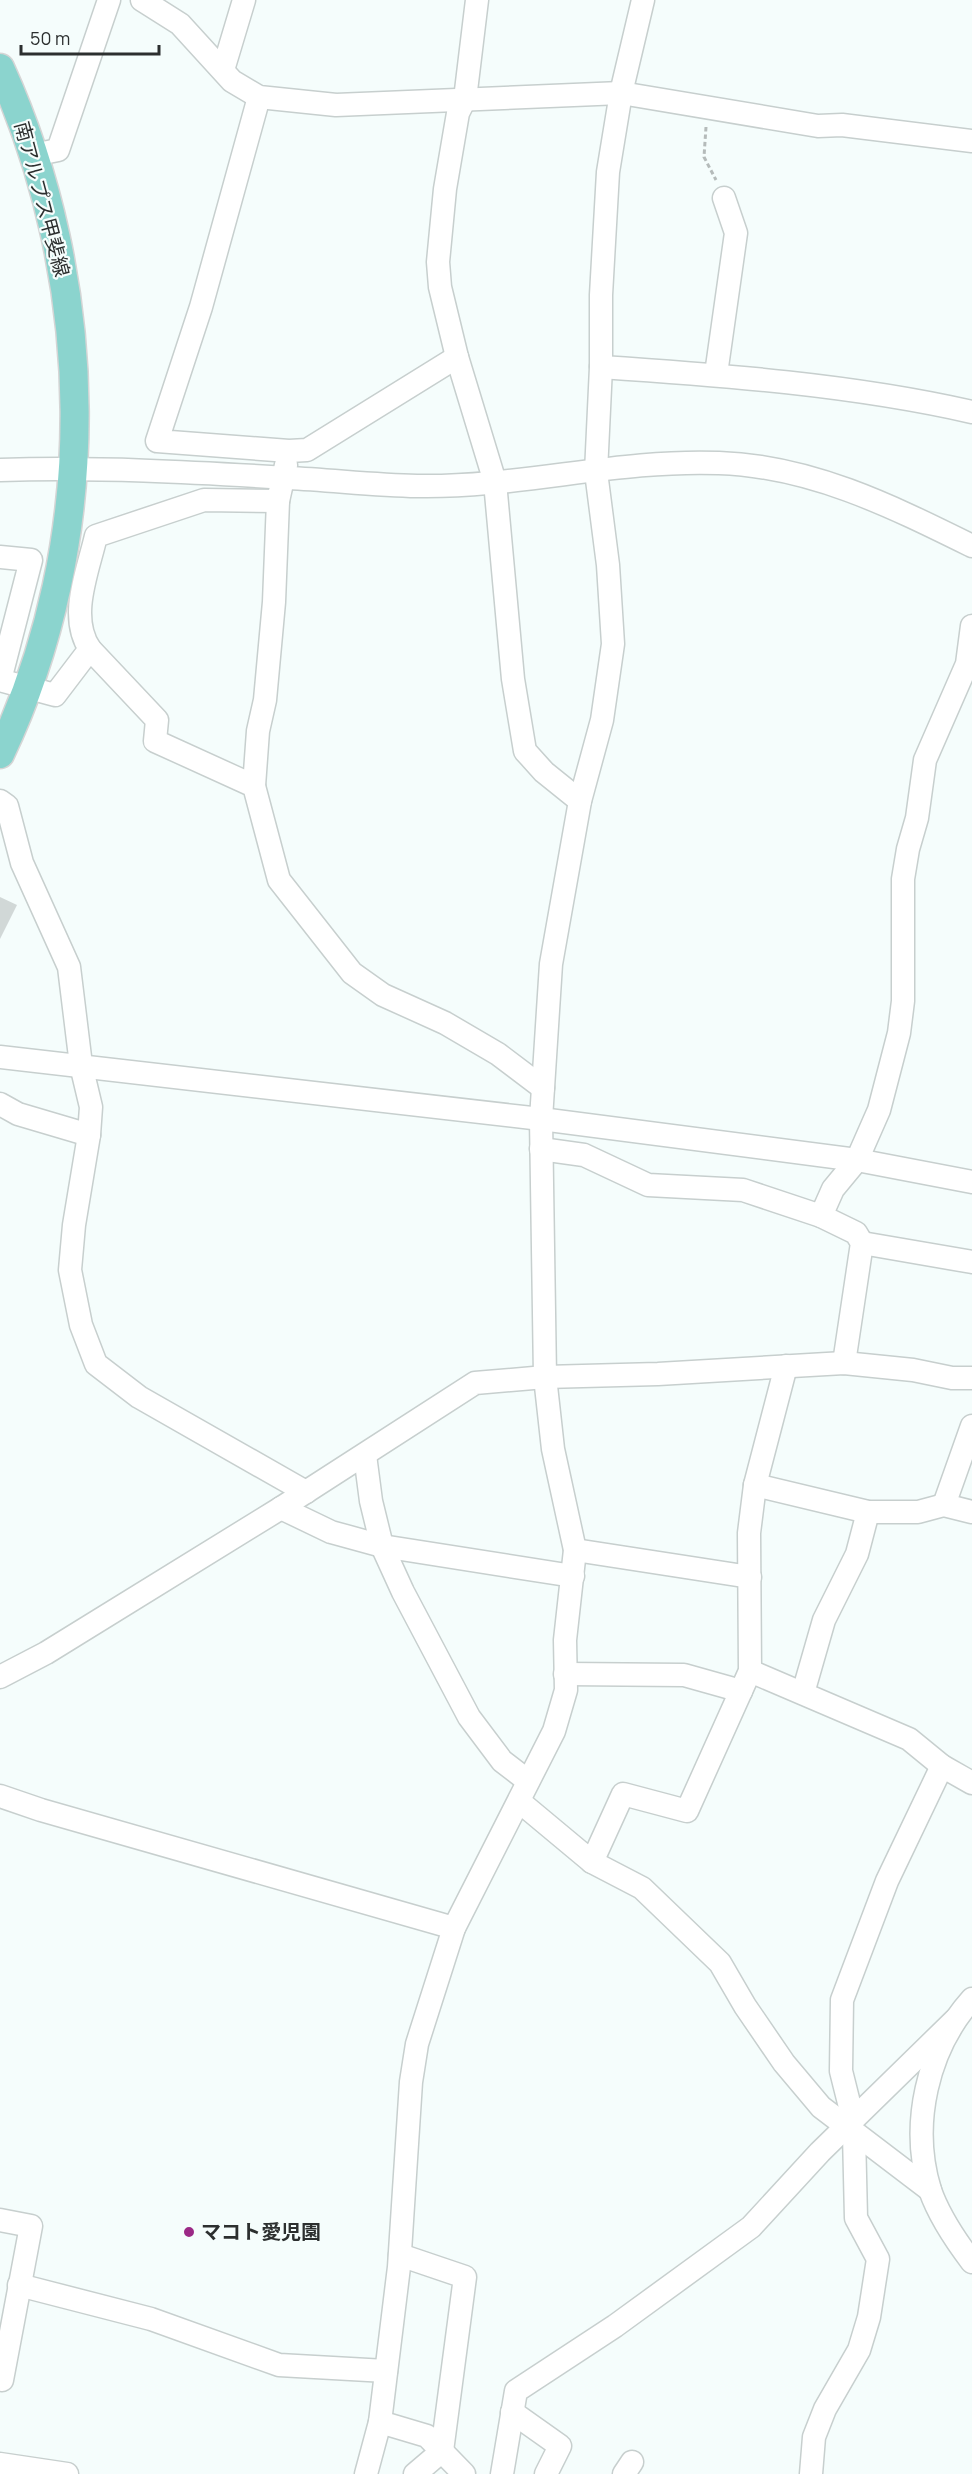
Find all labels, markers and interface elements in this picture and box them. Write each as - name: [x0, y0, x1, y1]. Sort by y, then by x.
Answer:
- scale bar: [21, 18, 159, 56]
- text: 50 m: [30, 26, 70, 50]
- street label: 南アルプス甲斐線: [9, 118, 76, 280]
- place label: マコト愛児園: [201, 2218, 321, 2245]
- marker: マコト愛児園: [182, 2225, 196, 2239]

